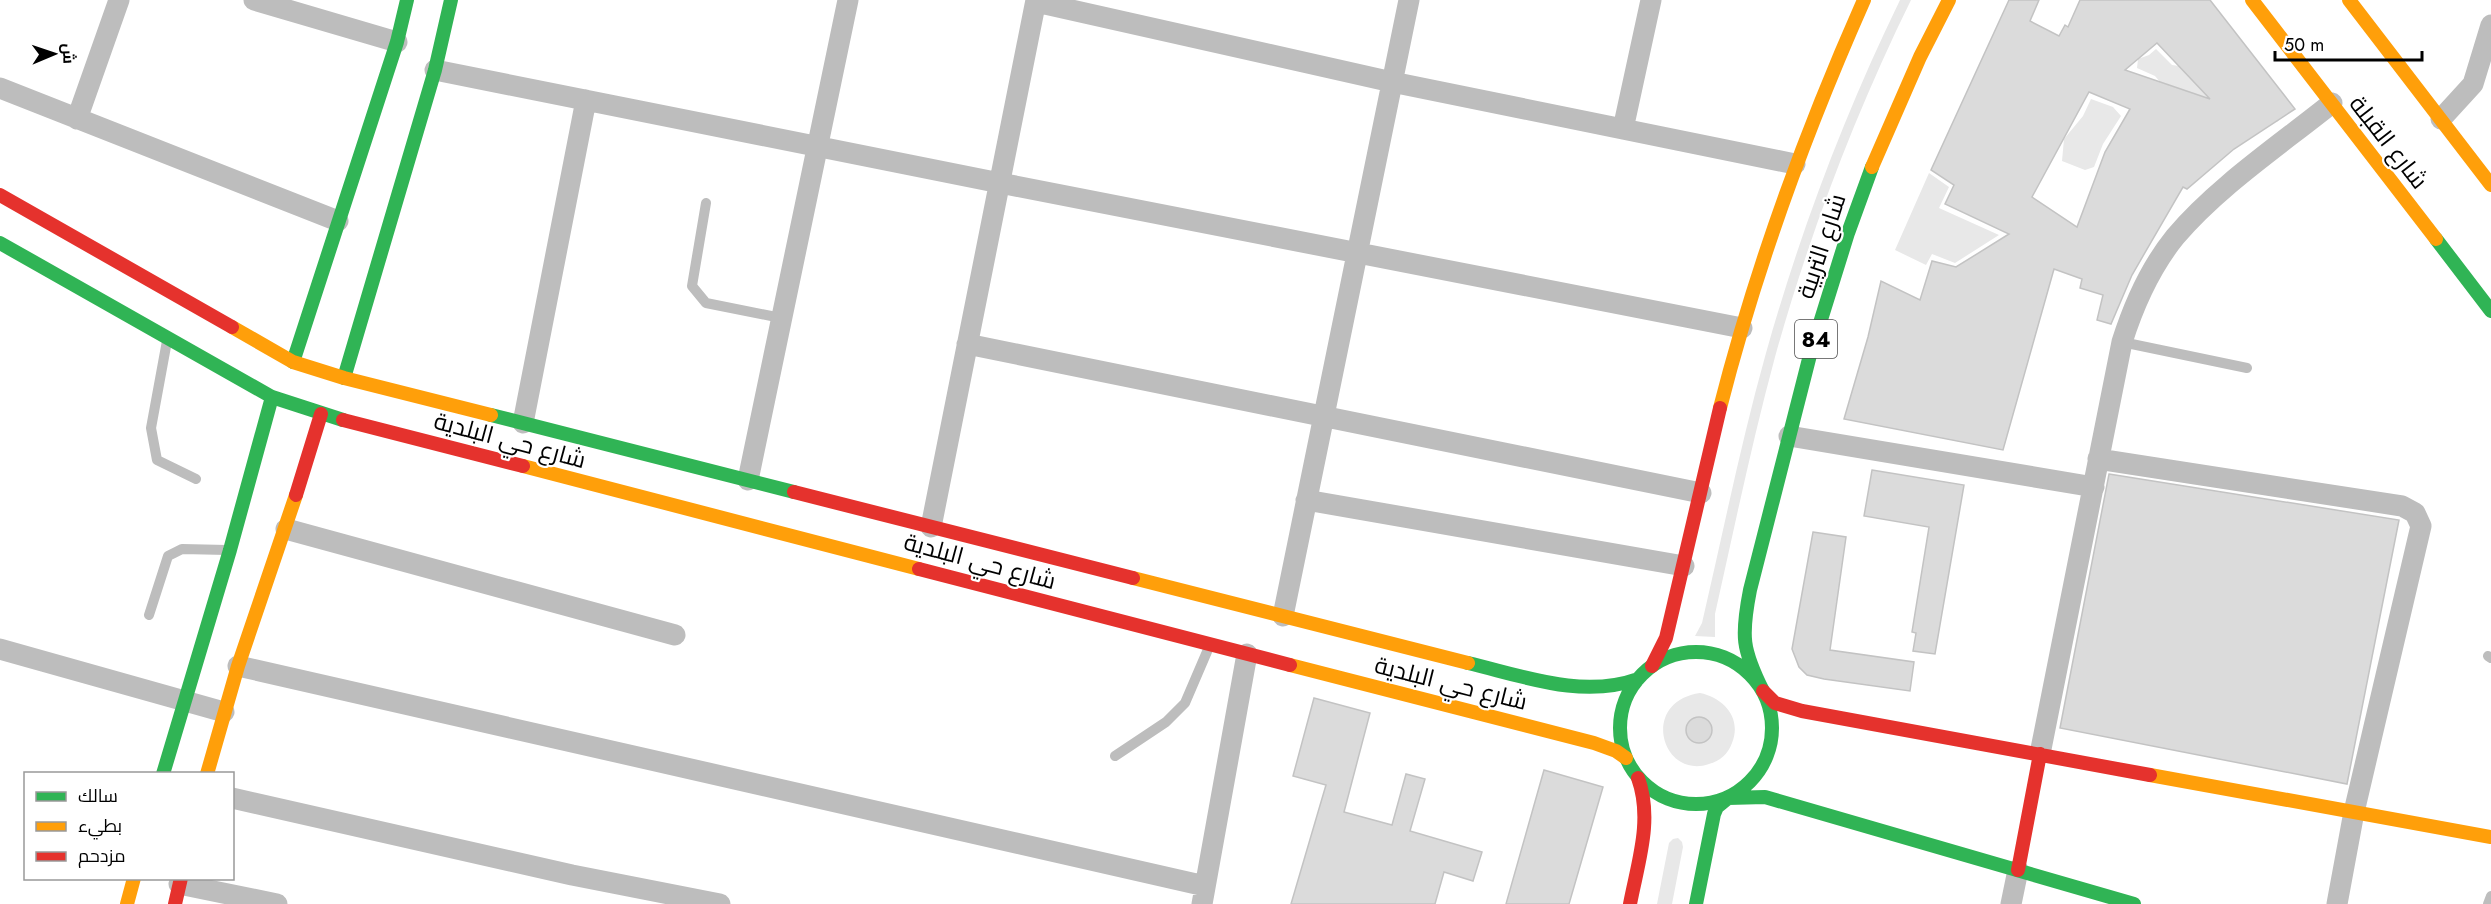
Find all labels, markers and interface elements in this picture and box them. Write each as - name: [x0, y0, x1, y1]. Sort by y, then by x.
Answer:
- north arrow: [24, 24, 84, 84]
- scale bar: [2275, 24, 2422, 62]
- text: 50 m: [2284, 32, 2324, 58]
- text: ش: [57, 43, 80, 64]
- street label: شارع القبلة: [2341, 88, 2437, 196]
- street label: شارع التربية: [1788, 189, 1854, 303]
- road number: 84: [1795, 320, 1837, 358]
- street label: شارع حي البلدية: [430, 403, 590, 479]
- street label: شارع حي البلدية: [900, 524, 1060, 600]
- street label: شارع حي البلدية: [1371, 647, 1531, 721]
- legend: [24, 772, 234, 880]
- text: سالك: [78, 783, 118, 809]
- text: بطيء: [78, 813, 122, 840]
- text: مزدحم: [78, 843, 126, 869]

